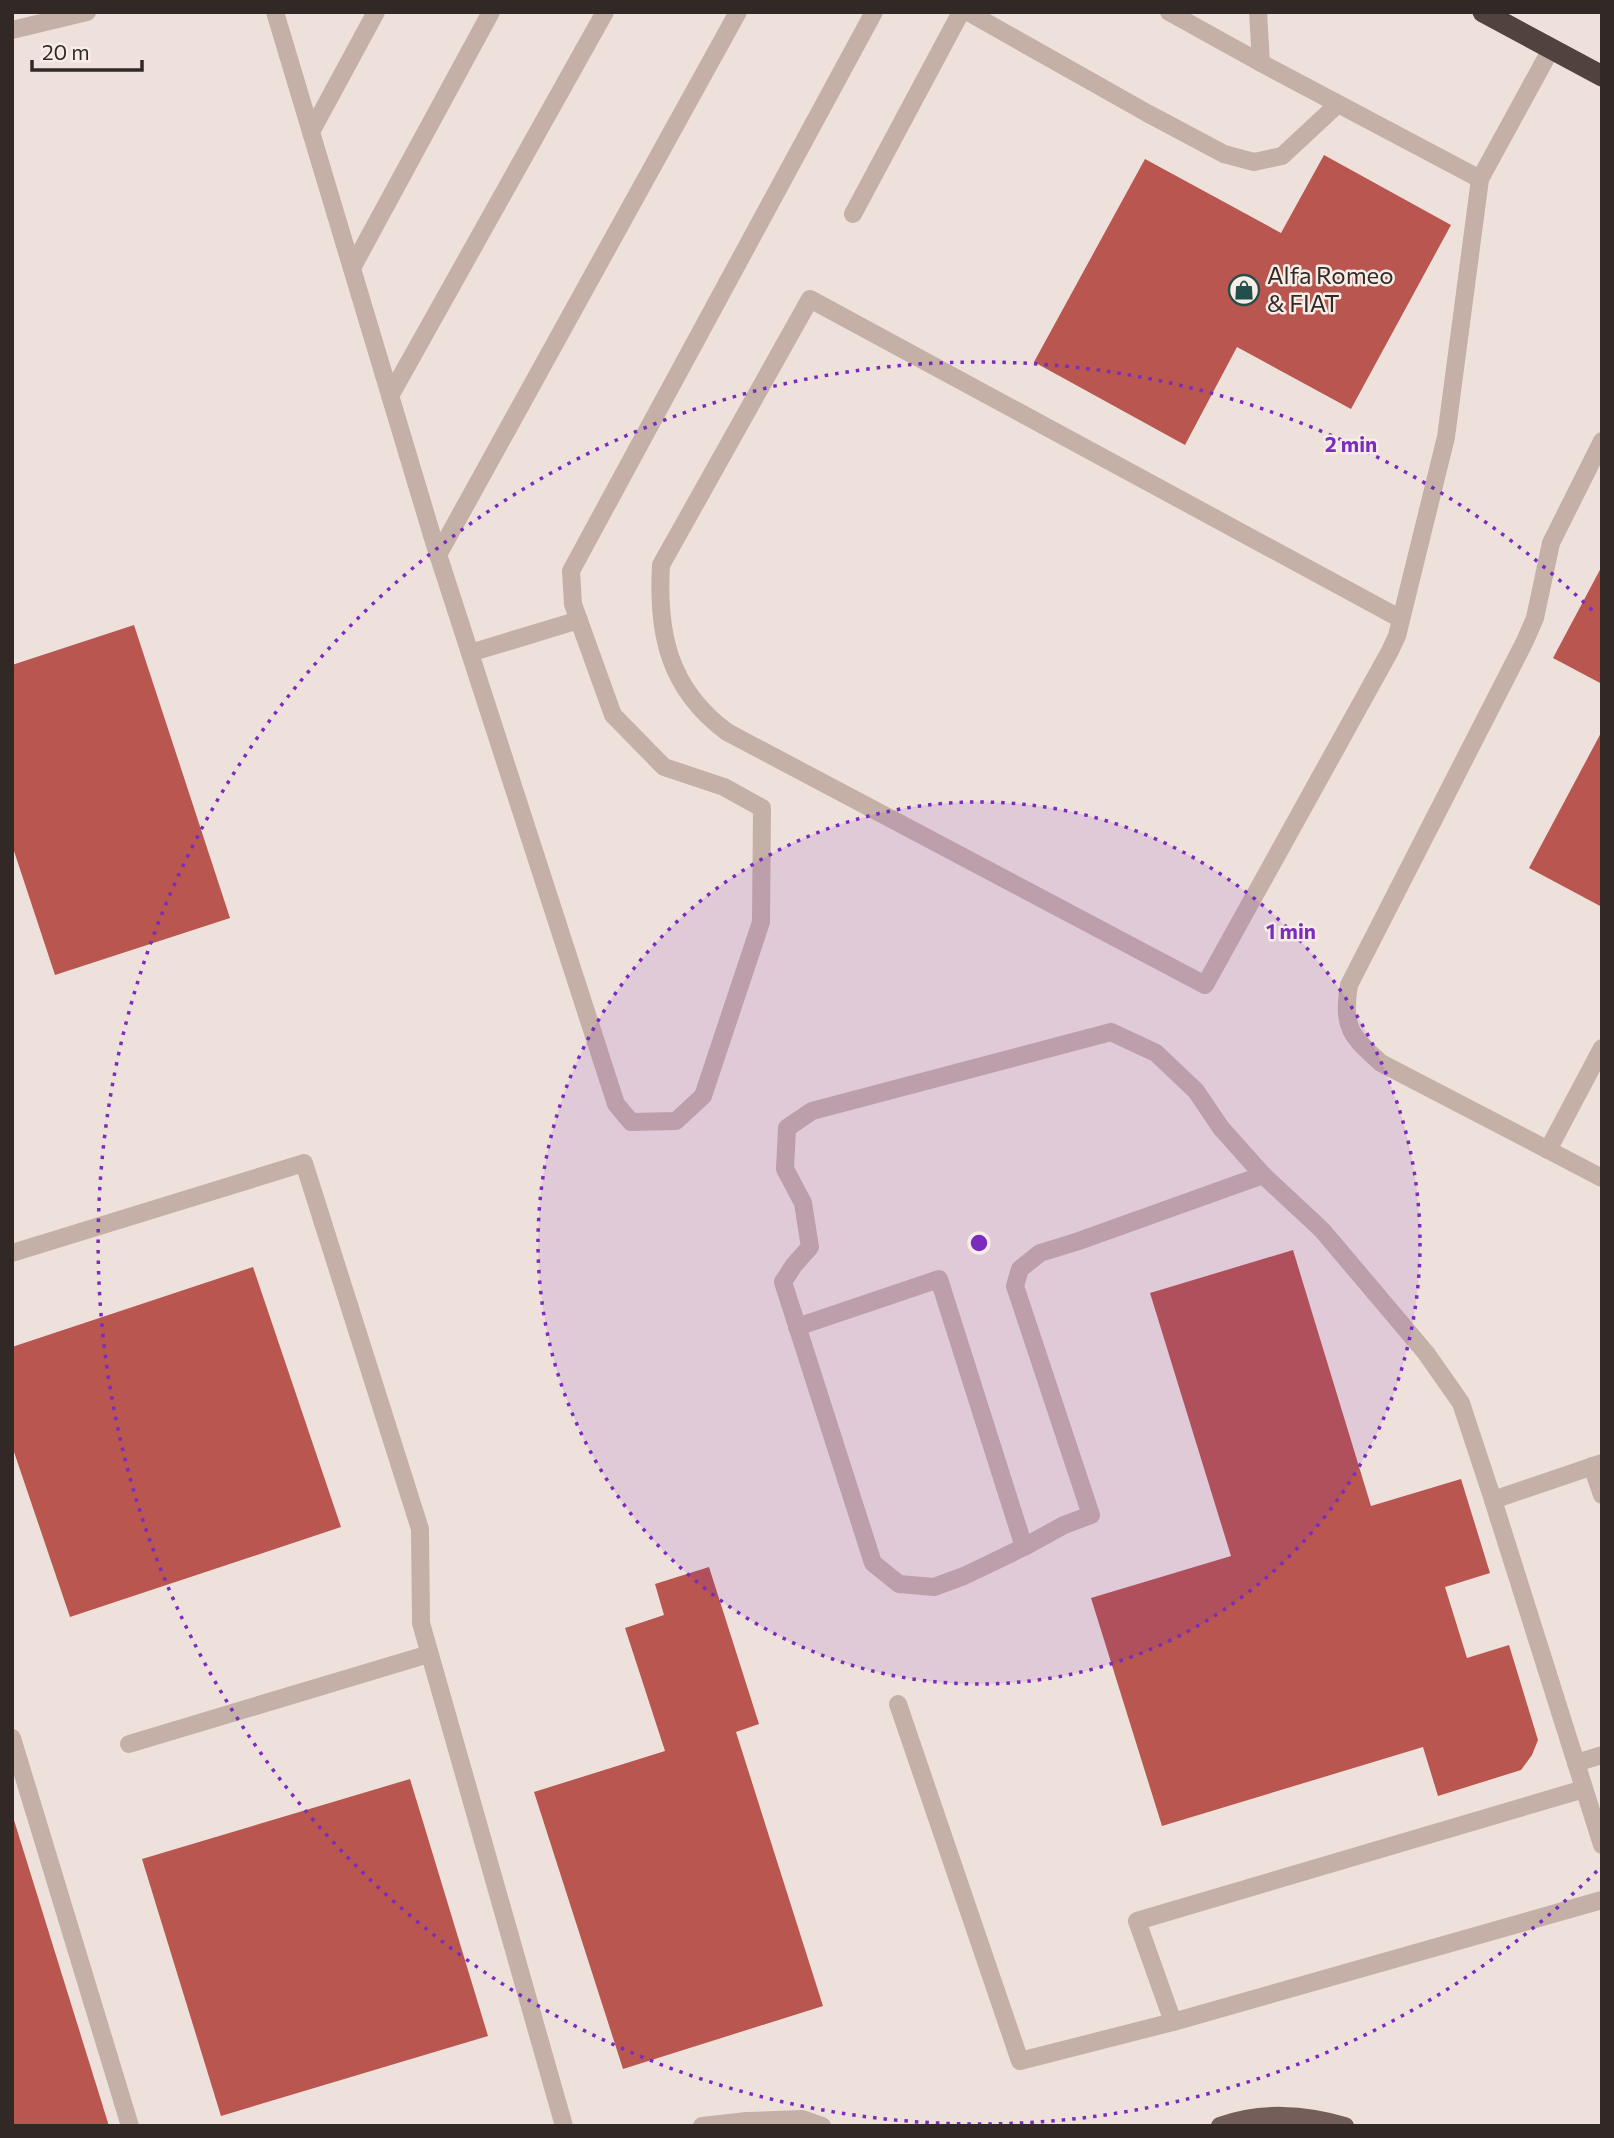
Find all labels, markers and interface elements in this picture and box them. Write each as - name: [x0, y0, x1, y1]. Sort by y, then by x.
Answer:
- scale bar: [32, 28, 142, 72]
- text: 20 m: [42, 39, 90, 64]
- place label: Alfa Romeo & FIAT: [1267, 260, 1394, 317]
- shop icon: Alfa Romeo & FIAT: [1227, 273, 1261, 307]
- text: 2 min: [1325, 431, 1377, 456]
- text: 1 min: [1266, 918, 1316, 943]
- centre of rings: [967, 1231, 991, 1255]

